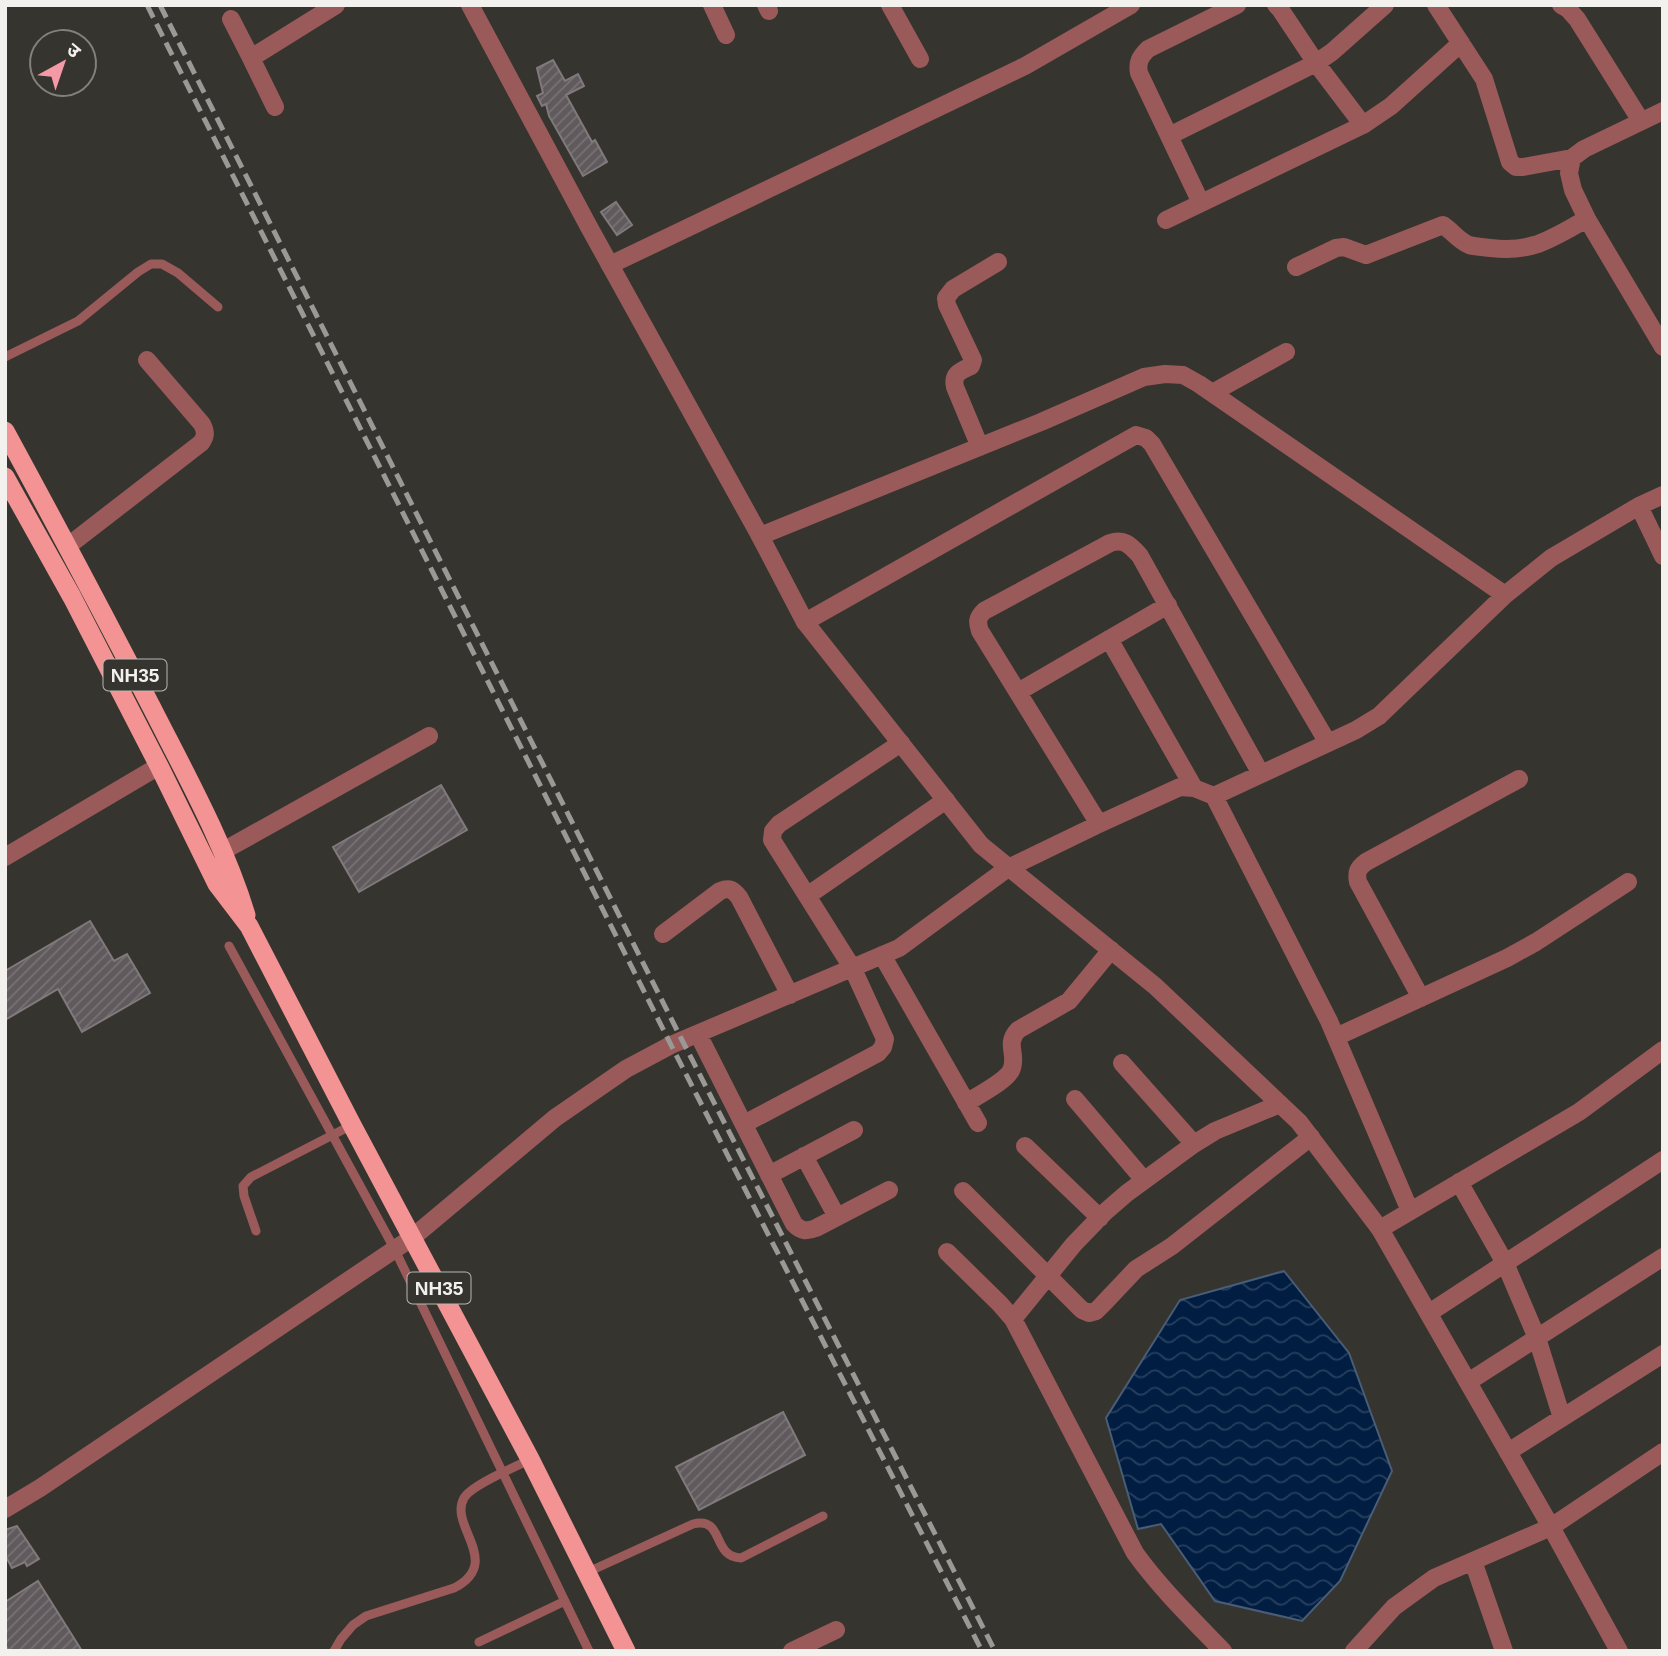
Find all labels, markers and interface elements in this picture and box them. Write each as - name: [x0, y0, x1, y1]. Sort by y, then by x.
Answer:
- north arrow: [28, 28, 98, 98]
- text: उ: [63, 39, 85, 63]
- road number: NH35: [104, 660, 166, 690]
- road number: NH35: [408, 1272, 471, 1304]

